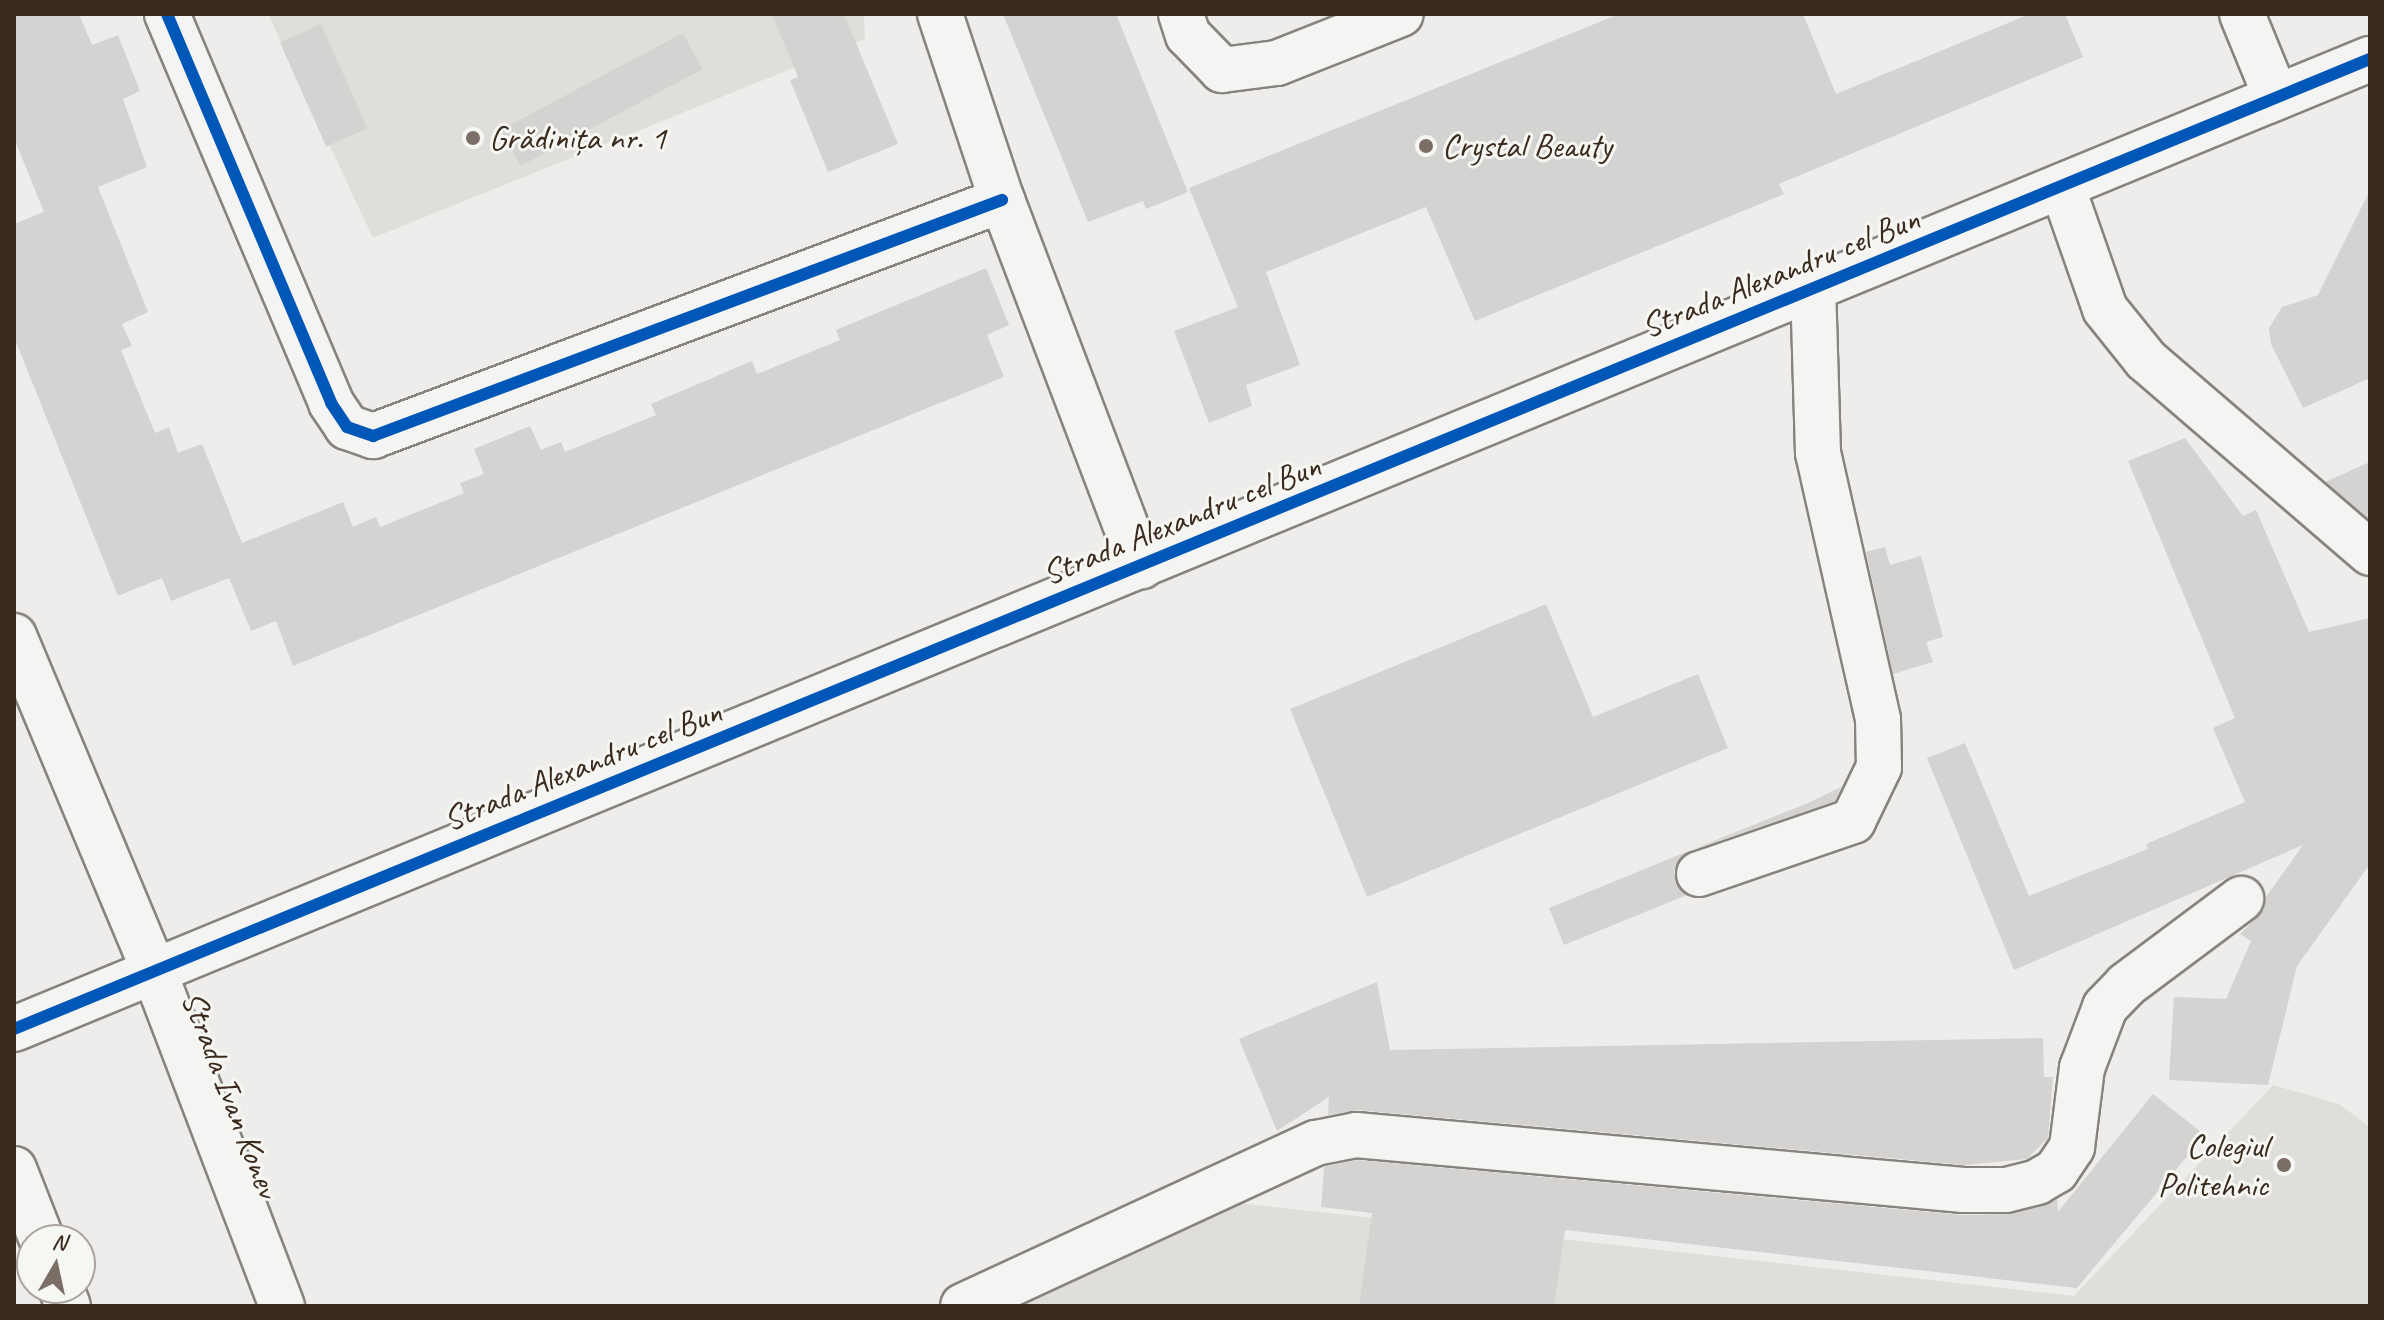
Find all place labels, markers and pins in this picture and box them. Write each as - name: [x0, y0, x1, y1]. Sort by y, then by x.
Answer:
- place label: Grădinița nr. 1: [489, 118, 666, 158]
- place label: Crystal Beauty: [1442, 126, 1611, 166]
- marker: Grădinița nr. 1: [464, 129, 482, 147]
- marker: Crystal Beauty: [1417, 137, 1435, 155]
- place label: Colegiul Politehnic: [2158, 1125, 2268, 1204]
- marker: Colegiul Politehnic: [2275, 1156, 2293, 1174]

